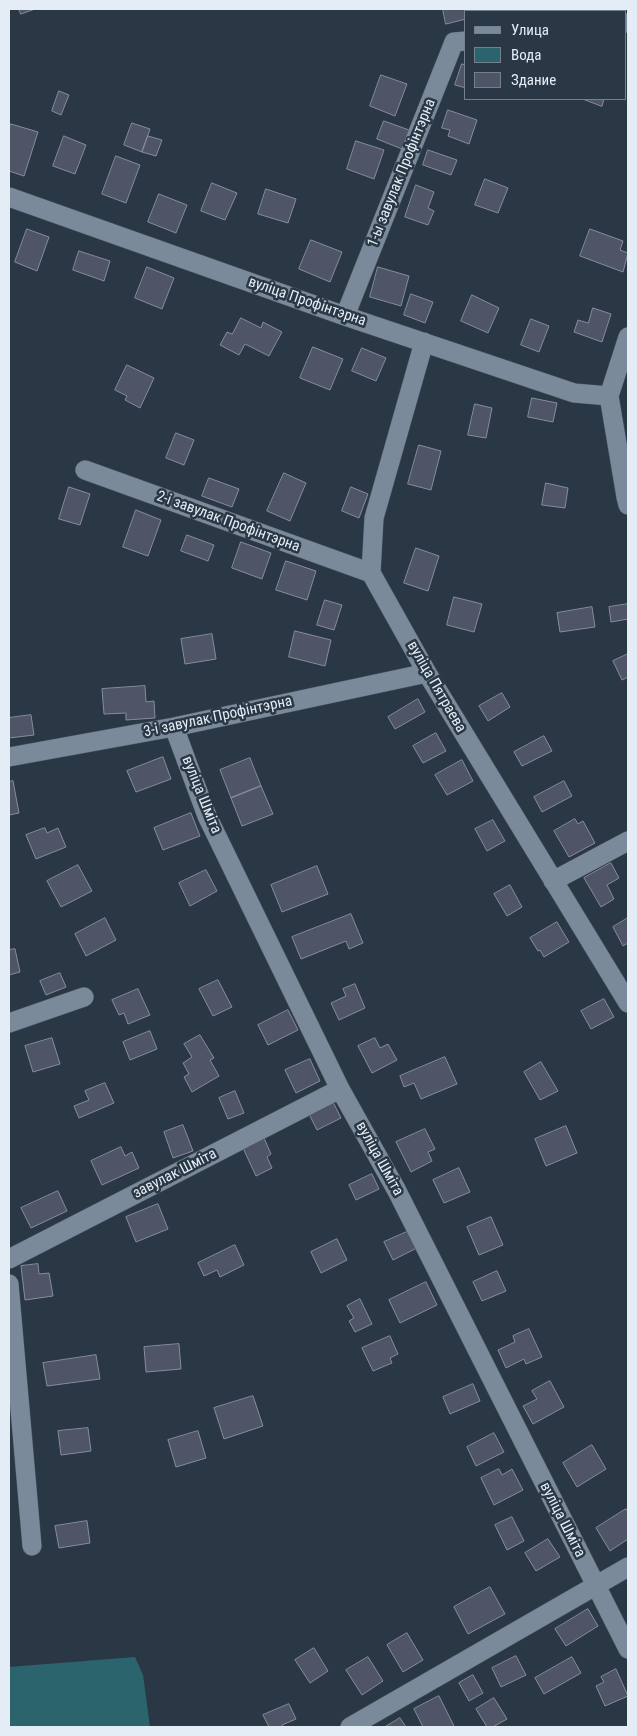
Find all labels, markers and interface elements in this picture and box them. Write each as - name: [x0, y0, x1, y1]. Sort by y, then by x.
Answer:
- legend: [464, 10, 627, 100]
- text: Улица: [511, 21, 549, 39]
- text: Вода: [511, 46, 541, 64]
- text: Здание: [511, 71, 556, 89]
- street label: 1-ы завулак Профінтэрна: [364, 96, 440, 250]
- street label: вуліца Профінтэрна: [246, 273, 368, 331]
- street label: 2-і завулак Профінтэрна: [154, 488, 302, 556]
- street label: вуліца Пятраева: [403, 638, 469, 736]
- street label: 3-і завулак Профінтэрна: [142, 692, 294, 742]
- street label: вуліца Шміта: [177, 754, 225, 836]
- street label: вуліца Шміта: [351, 1119, 407, 1199]
- street label: завулак Шміта: [130, 1145, 220, 1203]
- street label: вуліца Шміта: [535, 1479, 589, 1561]

